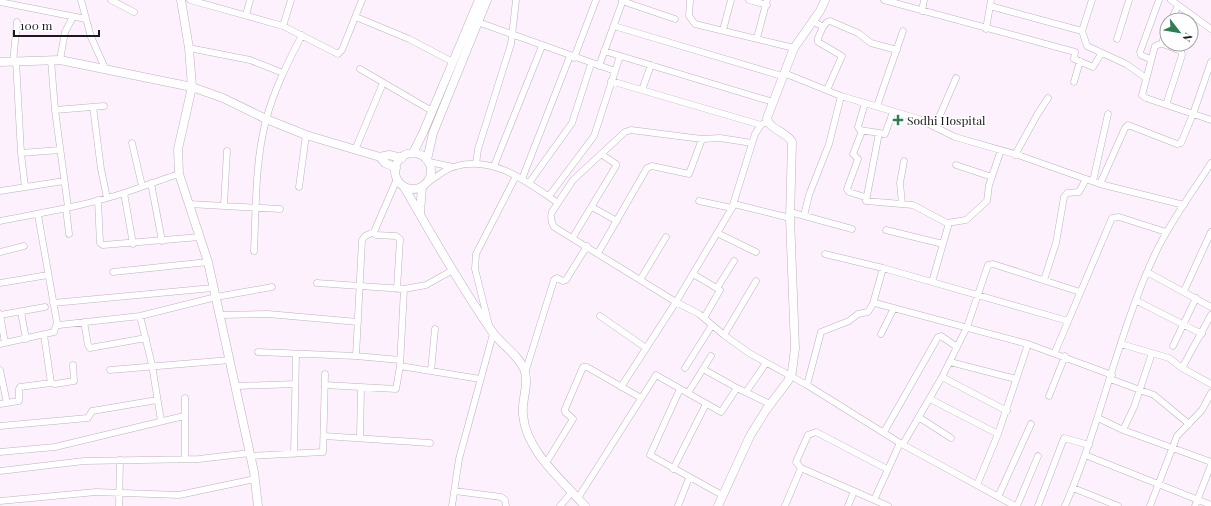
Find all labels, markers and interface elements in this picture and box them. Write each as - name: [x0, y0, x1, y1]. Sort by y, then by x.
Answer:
- scale bar: [14, 12, 99, 38]
- north arrow: [1159, 12, 1199, 52]
- text: 100 m: [20, 17, 53, 33]
- text: N: [1179, 30, 1196, 45]
- place label: Sodhi Hospital: [907, 112, 986, 128]
- marker: Sodhi Hospital: [892, 114, 904, 126]

